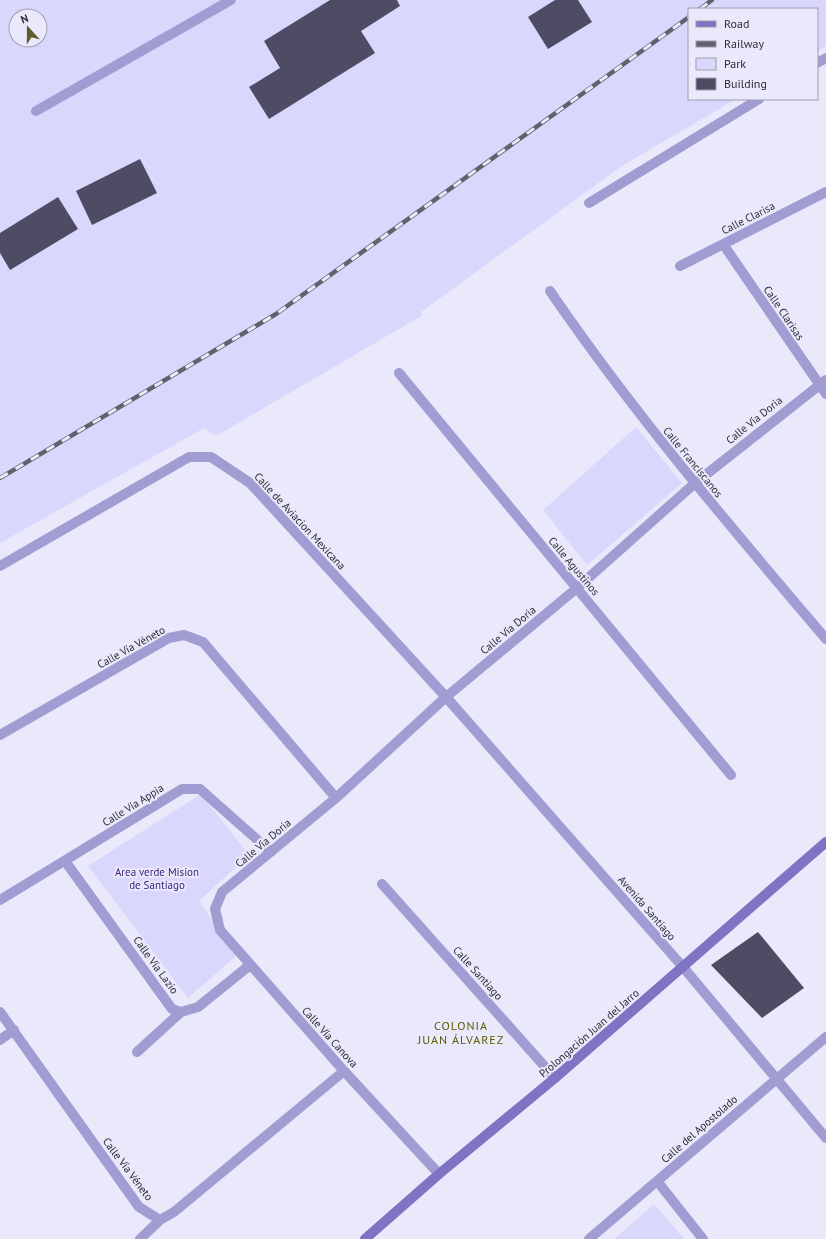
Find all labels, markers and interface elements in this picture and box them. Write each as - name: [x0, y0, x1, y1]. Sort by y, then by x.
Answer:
- north arrow: [8, 8, 48, 48]
- legend: [688, 8, 818, 100]
- text: N: [19, 11, 30, 26]
- text: Road: [724, 16, 749, 31]
- text: Railway: [724, 36, 764, 51]
- text: Park: [724, 56, 746, 71]
- text: Building: [724, 76, 767, 91]
- street label: Calle Clarisa: [719, 199, 777, 237]
- street label: Calle Clarisas: [761, 283, 808, 343]
- street label: Calle Vía Doria: [723, 393, 785, 447]
- street label: Calle Franciscanos: [660, 424, 726, 500]
- street label: Calle de Aviacion Mexicana: [251, 470, 349, 572]
- street label: Calle Agustinos: [545, 534, 603, 598]
- street label: Calle Vía Doria: [477, 603, 539, 657]
- street label: Calle Vía Véneto: [95, 623, 167, 671]
- street label: Calle Vía Appia: [100, 781, 166, 829]
- street label: Calle Vía Doria: [232, 816, 294, 870]
- park label: Area verde Mision de Santiago: [115, 865, 199, 892]
- street label: Avenida Santiago: [615, 873, 679, 943]
- street label: Calle Vía Lazio: [130, 933, 182, 997]
- street label: Calle Santiago: [450, 943, 506, 1003]
- street label: Prolongación Juan del Jarro: [536, 986, 642, 1080]
- street label: Calle Vía Canova: [299, 1004, 361, 1070]
- district label: COLONIA JUAN ÁLVAREZ: [417, 1018, 504, 1047]
- street label: Calle del Apostolado: [658, 1092, 740, 1166]
- street label: Calle Vía Véneto: [100, 1135, 156, 1203]

